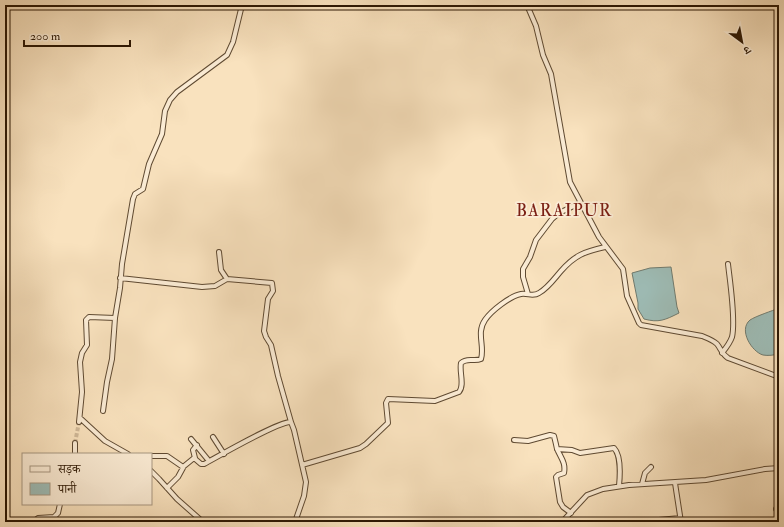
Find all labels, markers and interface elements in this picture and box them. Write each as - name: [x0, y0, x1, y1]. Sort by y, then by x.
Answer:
- scale bar: [24, 22, 130, 48]
- north arrow: [722, 22, 762, 62]
- text: 200 m: [30, 29, 61, 44]
- text: उ: [740, 43, 754, 58]
- district label: BARAIPUR: [516, 200, 612, 221]
- legend: [22, 453, 152, 505]
- text: सड़क: [57, 462, 82, 477]
- text: पानी: [57, 481, 77, 497]

